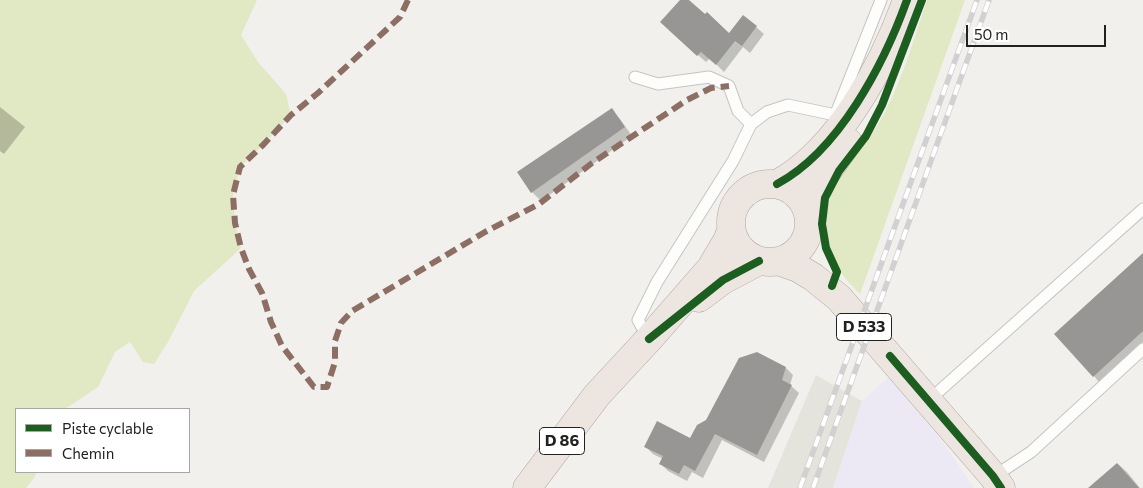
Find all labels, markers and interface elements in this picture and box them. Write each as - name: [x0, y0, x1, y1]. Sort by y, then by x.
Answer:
- scale bar: [968, 15, 1108, 47]
- text: 50 m: [974, 25, 1008, 43]
- road number: D 533: [836, 314, 892, 341]
- legend: [15, 408, 190, 473]
- text: Piste cyclable: [62, 419, 153, 437]
- road number: D 86: [540, 428, 584, 454]
- text: Chemin: [62, 444, 114, 462]

